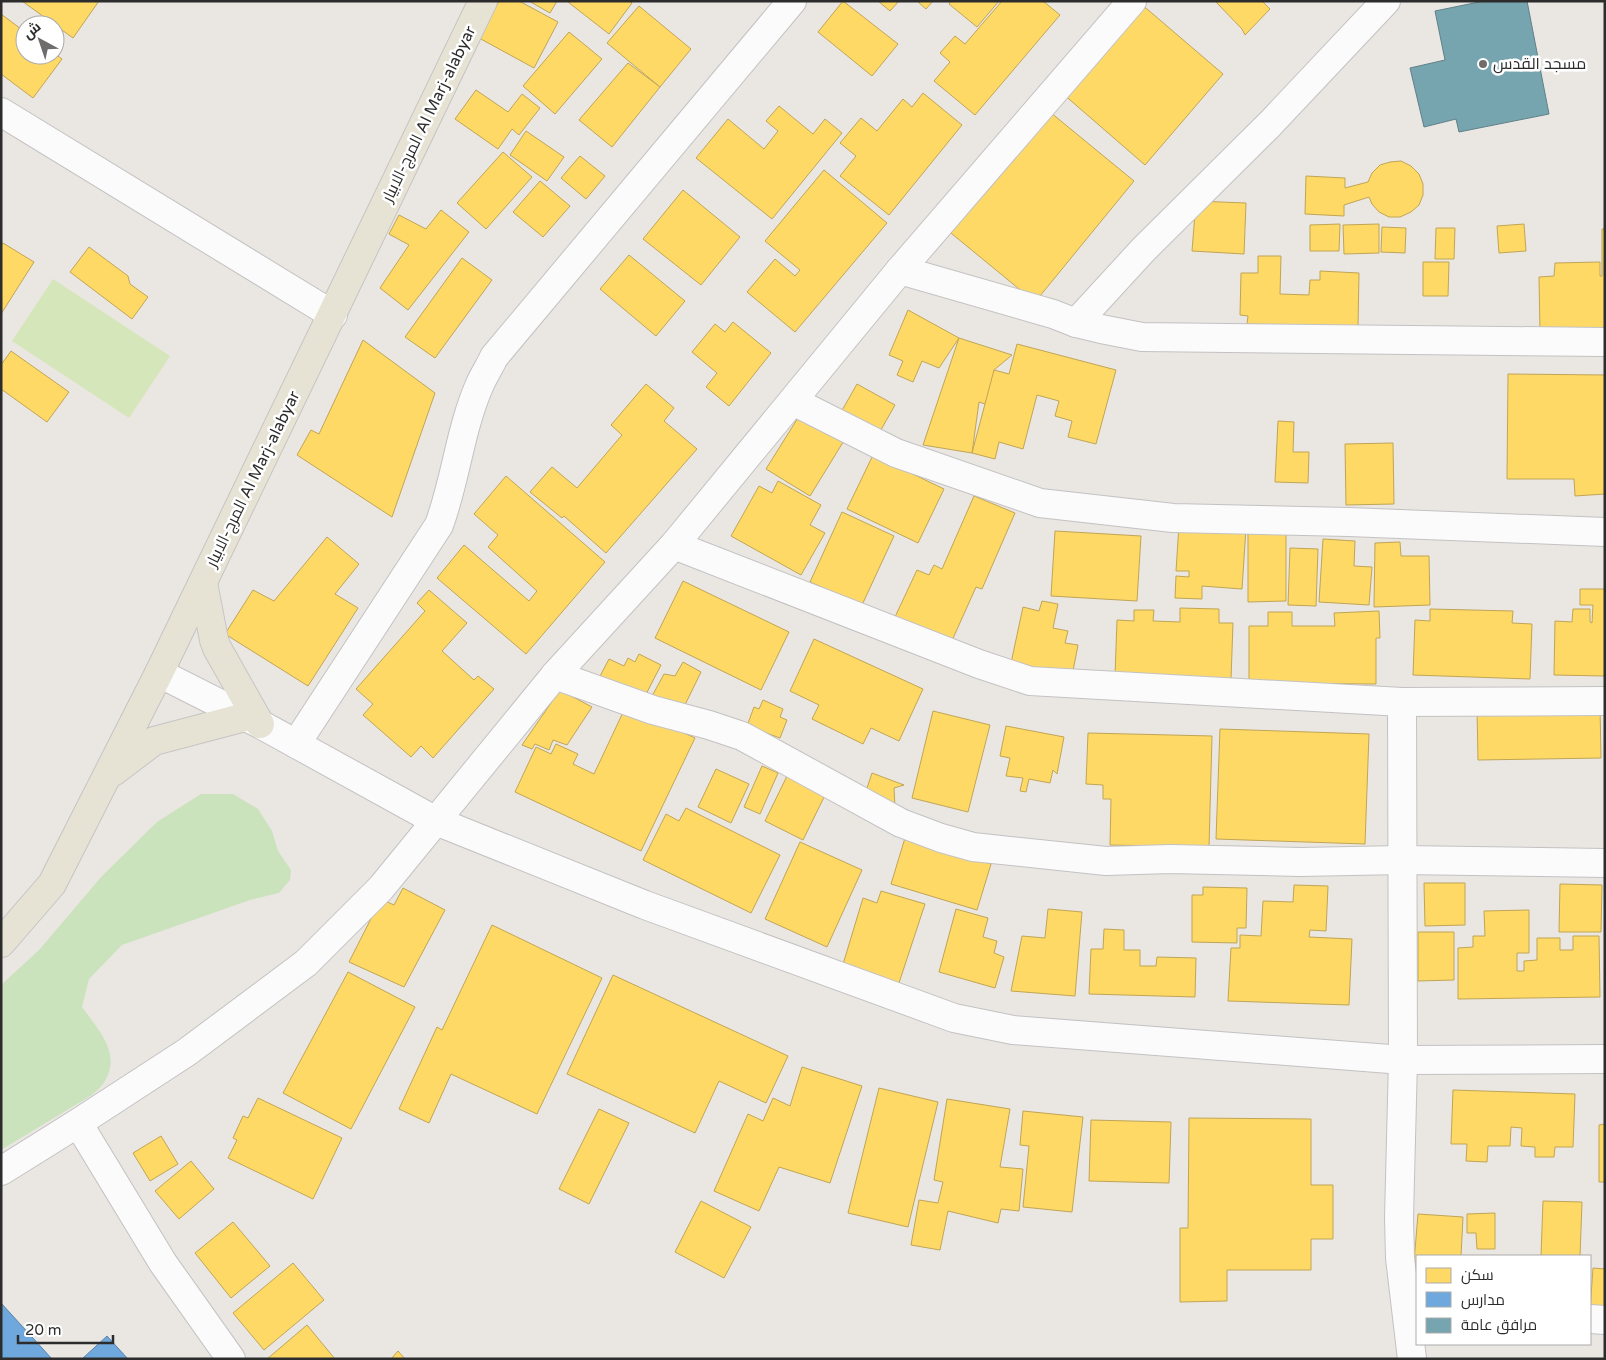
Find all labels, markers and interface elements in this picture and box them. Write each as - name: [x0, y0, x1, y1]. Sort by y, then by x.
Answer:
- north arrow: [15, 15, 65, 65]
- text: ش: [20, 18, 44, 43]
- street label: المرج-الابيار Al Marj-alabyar: [377, 22, 482, 207]
- place label: مسجد القدس: [1493, 54, 1586, 74]
- marker: مسجد القدس: [1477, 58, 1489, 70]
- street label: المرج-الابيار Al Marj-alabyar: [201, 387, 306, 572]
- legend: [1416, 1255, 1591, 1345]
- text: سكن: [1461, 1266, 1494, 1285]
- text: مدارس: [1461, 1291, 1505, 1310]
- scale bar: [18, 1312, 112, 1344]
- text: مرافق عامة: [1461, 1316, 1537, 1335]
- text: 20 m: [25, 1321, 62, 1339]

